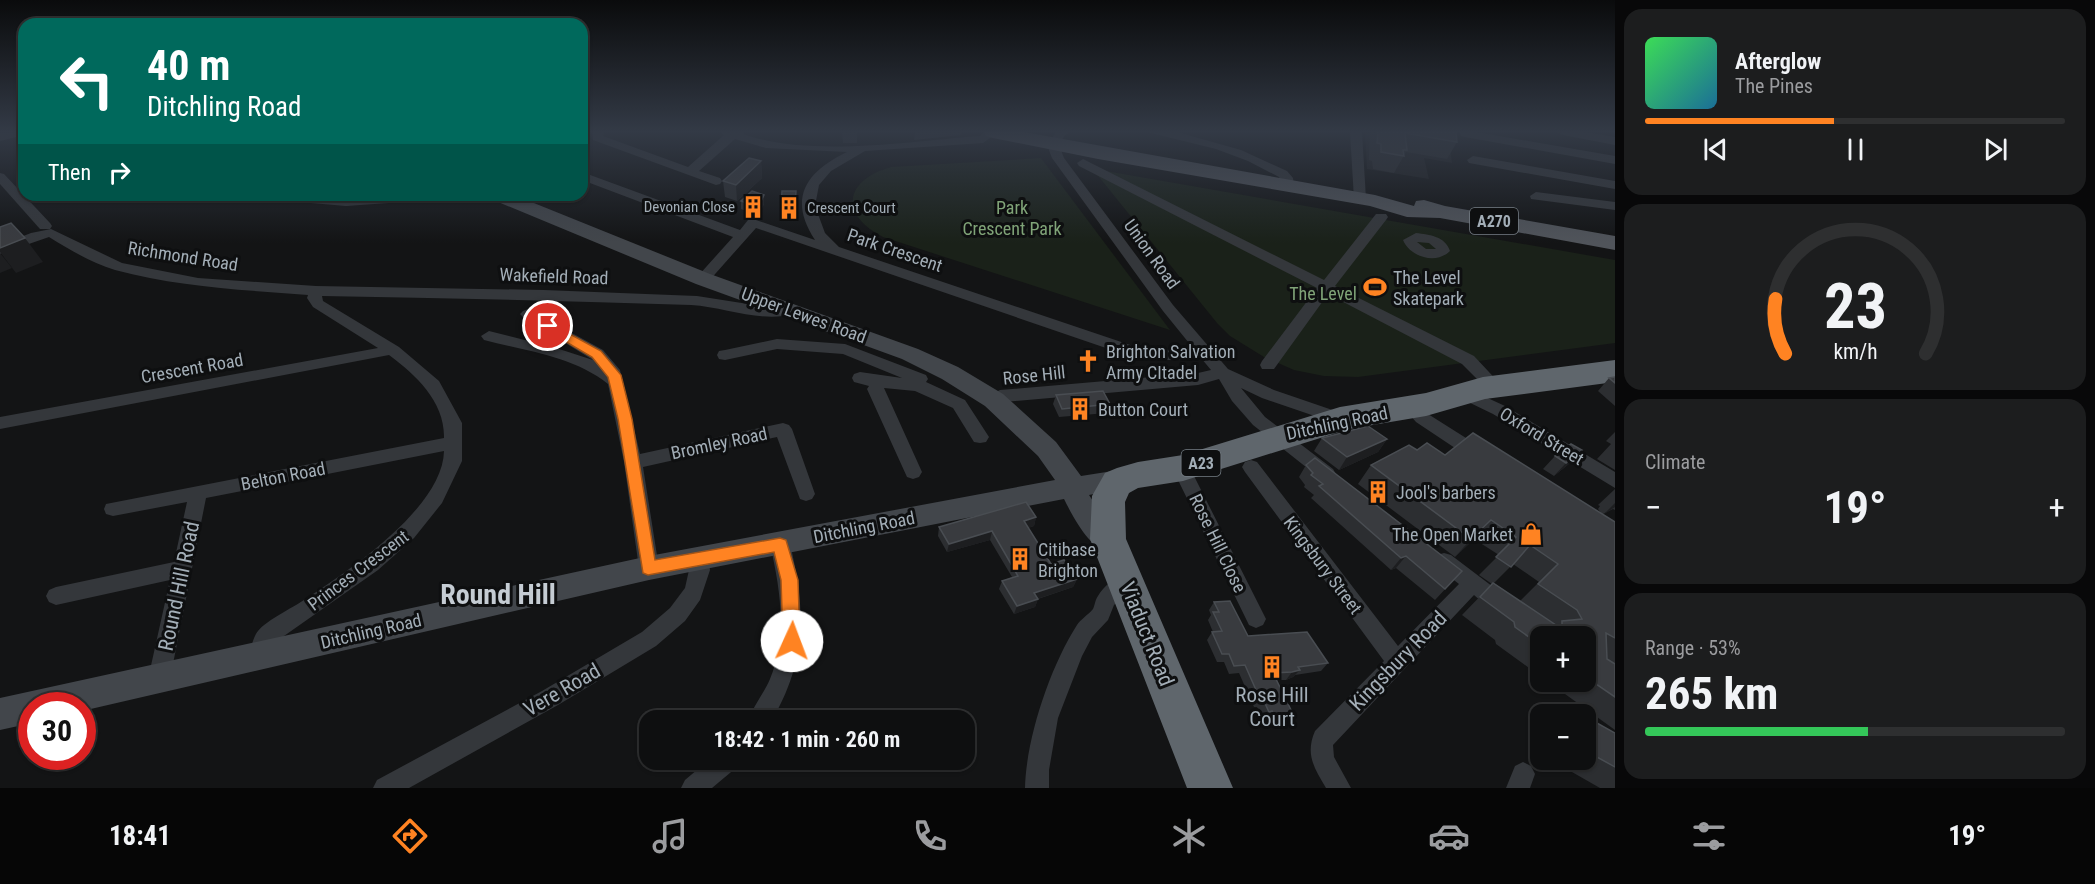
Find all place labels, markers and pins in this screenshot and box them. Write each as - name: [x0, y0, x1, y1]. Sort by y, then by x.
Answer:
- building icon: Devonian Close: [740, 194, 766, 220]
- building icon: Crescent Court: [776, 195, 802, 221]
- place label: Devonian Close: [644, 198, 735, 216]
- place label: Crescent Court: [807, 199, 896, 217]
- place label: The Level Skatepark: [1393, 267, 1464, 309]
- sports icon: The Level Skatepark: [1362, 274, 1388, 300]
- pin: [522, 300, 573, 351]
- place label: Brighton Salvation Army CItadel: [1106, 341, 1236, 383]
- church icon: Brighton Salvation Army CItadel: [1075, 348, 1101, 374]
- building icon: Button Court: [1067, 396, 1093, 422]
- place label: Button Court: [1098, 399, 1188, 420]
- building icon: Jool's barbers: [1365, 479, 1391, 505]
- place label: Jool's barbers: [1396, 482, 1496, 503]
- shop icon: The Open Market: [1518, 521, 1544, 547]
- place label: The Open Market: [1392, 524, 1513, 545]
- place label: Citibase Brighton: [1038, 539, 1098, 581]
- building icon: Citibase Brighton: [1007, 546, 1033, 572]
- building icon: Rose Hill Court: [1259, 654, 1285, 680]
- place label: Rose Hill Court: [1235, 683, 1309, 731]

